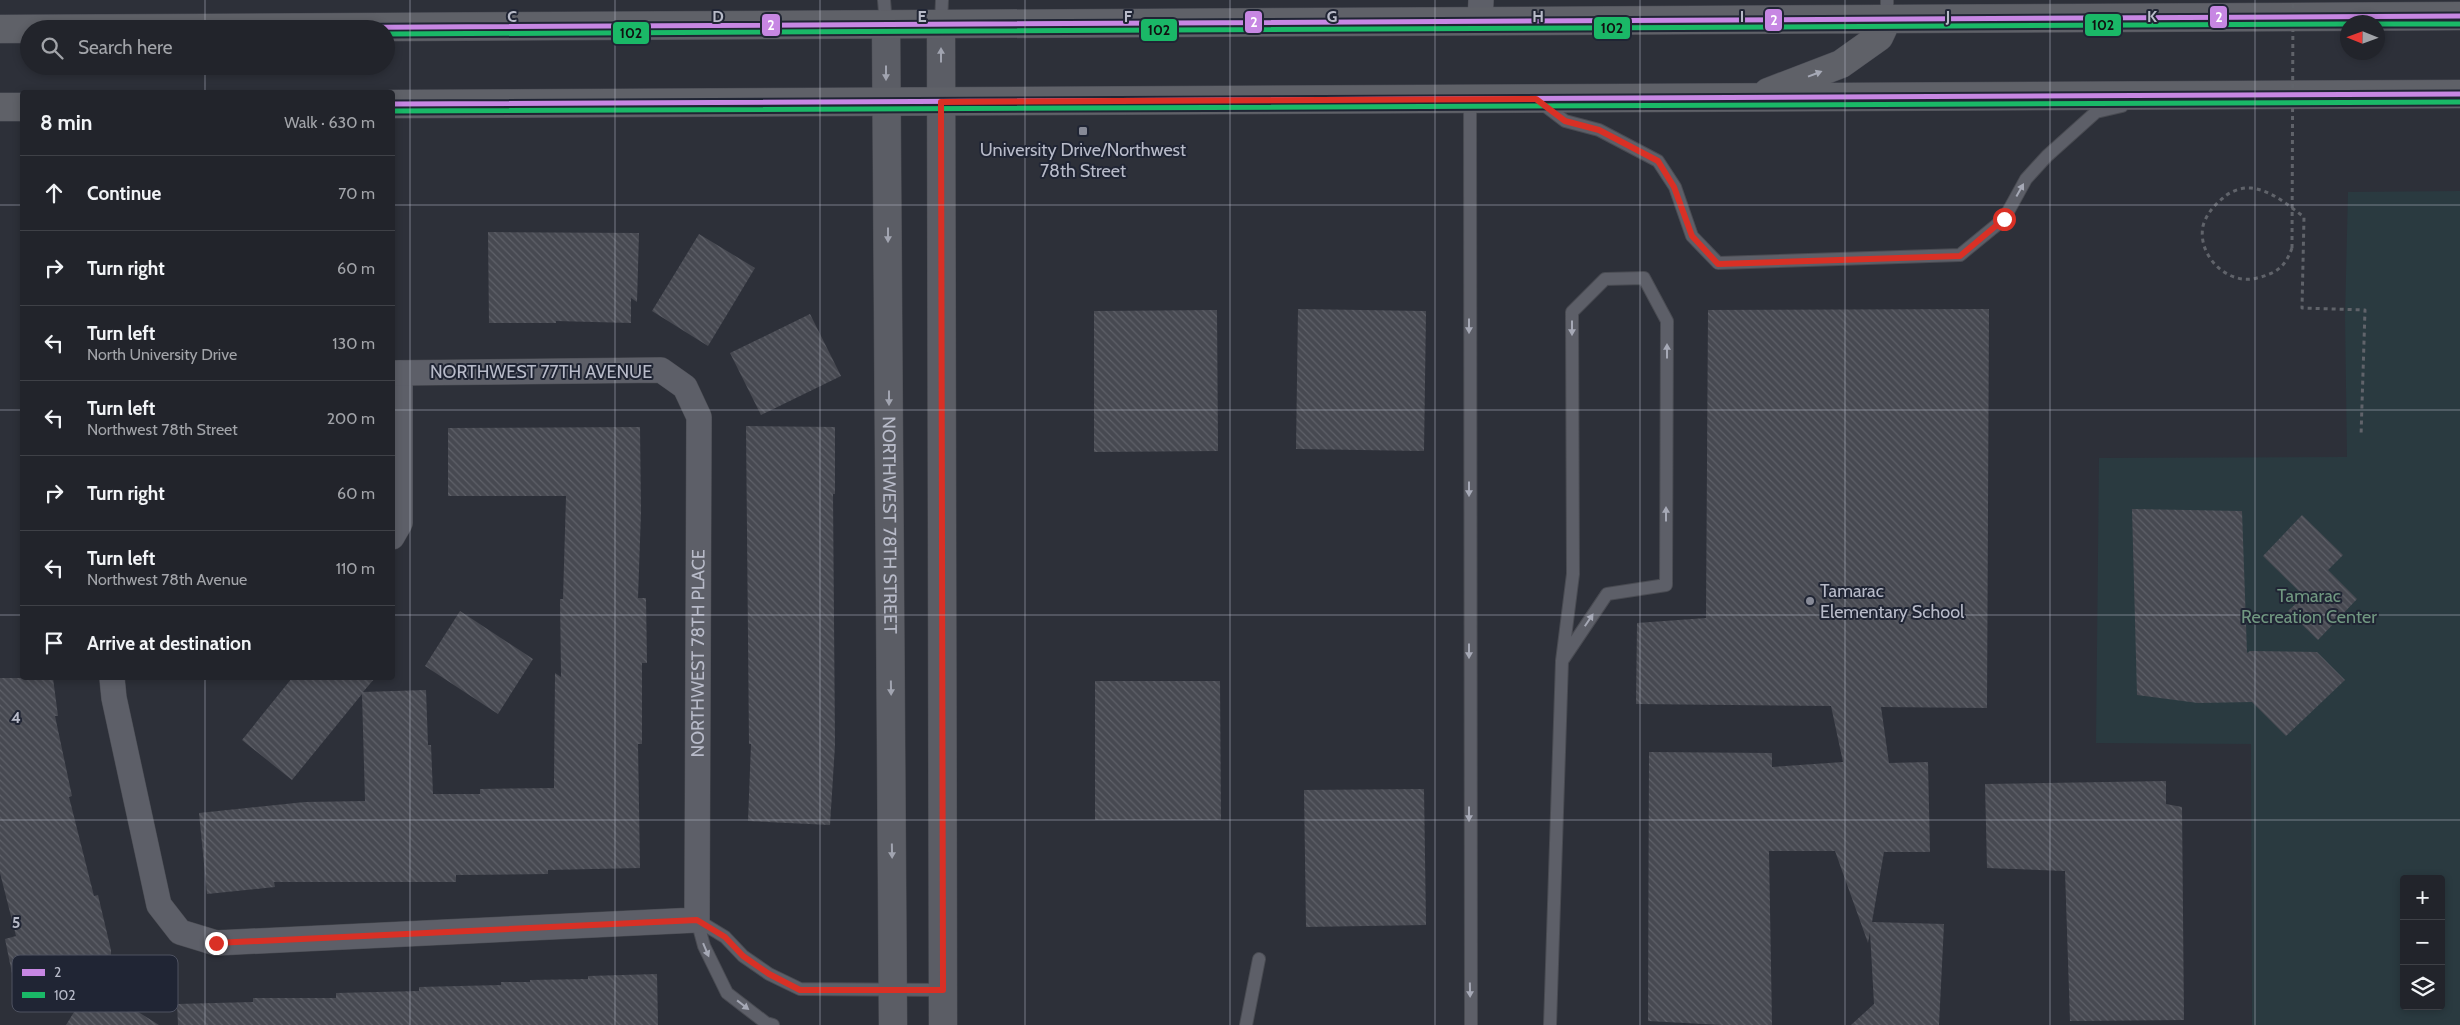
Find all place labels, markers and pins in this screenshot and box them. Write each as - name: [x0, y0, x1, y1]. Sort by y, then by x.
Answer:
- marker: University Drive/Northwest 78th Street: [1077, 125, 1089, 137]
- place label: University Drive/Northwest 78th Street: [980, 139, 1186, 182]
- place label: Tamarac Elementary School: [1820, 580, 1965, 623]
- marker: Tamarac Elementary School: [1804, 595, 1816, 607]

